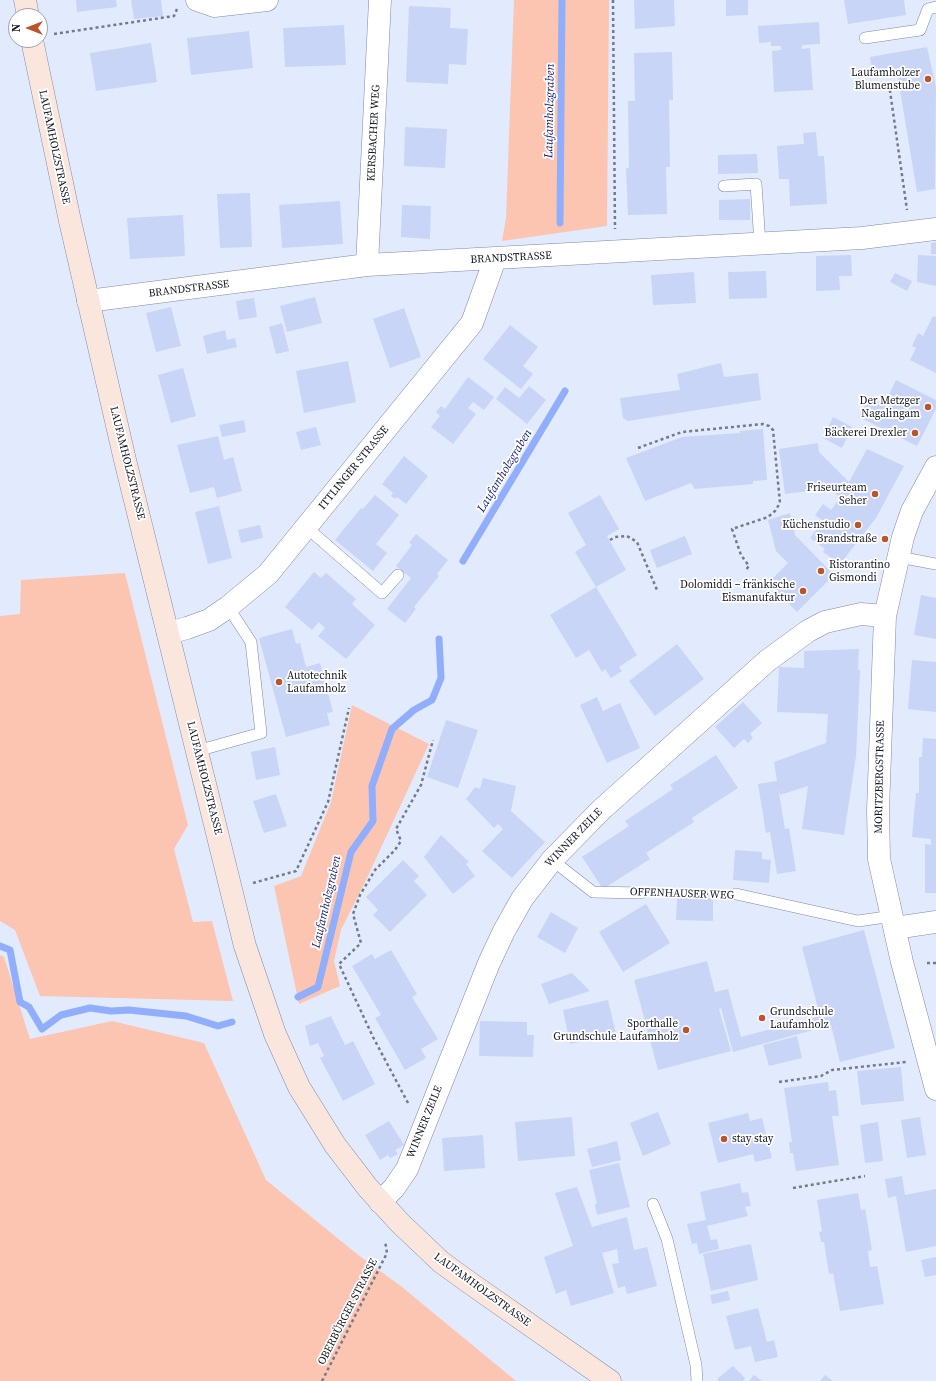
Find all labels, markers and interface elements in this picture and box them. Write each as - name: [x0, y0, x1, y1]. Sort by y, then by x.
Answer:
- north arrow: [8, 8, 48, 48]
- text: N: [9, 24, 24, 32]
- water label: Laufamholzgraben: [542, 64, 558, 158]
- place label: Laufamholzer Blumenstube: [851, 66, 920, 92]
- marker: Laufamholzer Blumenstube: [923, 74, 933, 84]
- street label: KERSBACHER WEG: [365, 84, 383, 182]
- street label: LAUFAMHOLZSTRASSE: [35, 89, 73, 205]
- street label: BRANDSTRASSE: [470, 249, 552, 267]
- street label: BRANDSTRASSE: [148, 277, 230, 301]
- place label: Der Metzger Nagalingam: [860, 394, 920, 420]
- marker: Der Metzger Nagalingam: [923, 402, 933, 412]
- street label: LAUFAMHOLZSTRASSE: [107, 405, 147, 521]
- street label: ITTLINGER STRASSE: [316, 423, 392, 513]
- place label: Bäckerei Drexler: [825, 426, 907, 440]
- water label: Laufamholzgraben: [475, 427, 535, 515]
- marker: Bäckerei Drexler: [910, 428, 920, 438]
- place label: Friseurteam Seher: [807, 481, 867, 507]
- marker: Friseurteam Seher: [870, 489, 880, 499]
- place label: Küchenstudio: [782, 518, 850, 532]
- marker: Küchenstudio: [853, 520, 863, 530]
- place label: Brandstraße: [817, 532, 877, 546]
- marker: Brandstraße: [880, 534, 890, 544]
- place label: Ristorantino Gismondi: [829, 558, 890, 584]
- marker: Ristorantino Gismondi: [816, 566, 826, 576]
- place label: Dolomiddi – fränkische Eismanufaktur: [680, 578, 795, 604]
- marker: Dolomiddi – fränkische Eismanufaktur: [798, 586, 808, 596]
- place label: Autotechnik Laufamholz: [287, 669, 347, 695]
- marker: Autotechnik Laufamholz: [274, 677, 284, 687]
- street label: LAUFAMHOLZSTRASSE: [184, 720, 224, 836]
- street label: MORITZBERGSTRASSE: [872, 720, 888, 834]
- street label: WINNER ZEILE: [543, 806, 605, 870]
- water label: Laufamholzgraben: [309, 854, 345, 950]
- street label: OFFENHAUSER WEG: [630, 886, 734, 902]
- place label: Grundschule Laufamholz: [770, 1005, 833, 1031]
- marker: Grundschule Laufamholz: [757, 1013, 767, 1023]
- place label: Sporthalle Grundschule Laufamholz: [553, 1017, 678, 1043]
- marker: Sporthalle Grundschule Laufamholz: [681, 1025, 691, 1035]
- street label: WINNER ZEILE: [404, 1084, 446, 1160]
- place label: stay stay: [732, 1132, 774, 1146]
- marker: stay stay: [719, 1134, 729, 1144]
- street label: LAUFAMHOLZSTRASSE: [431, 1250, 533, 1330]
- street label: OBERBÜRGER STRASSE: [315, 1257, 381, 1367]

